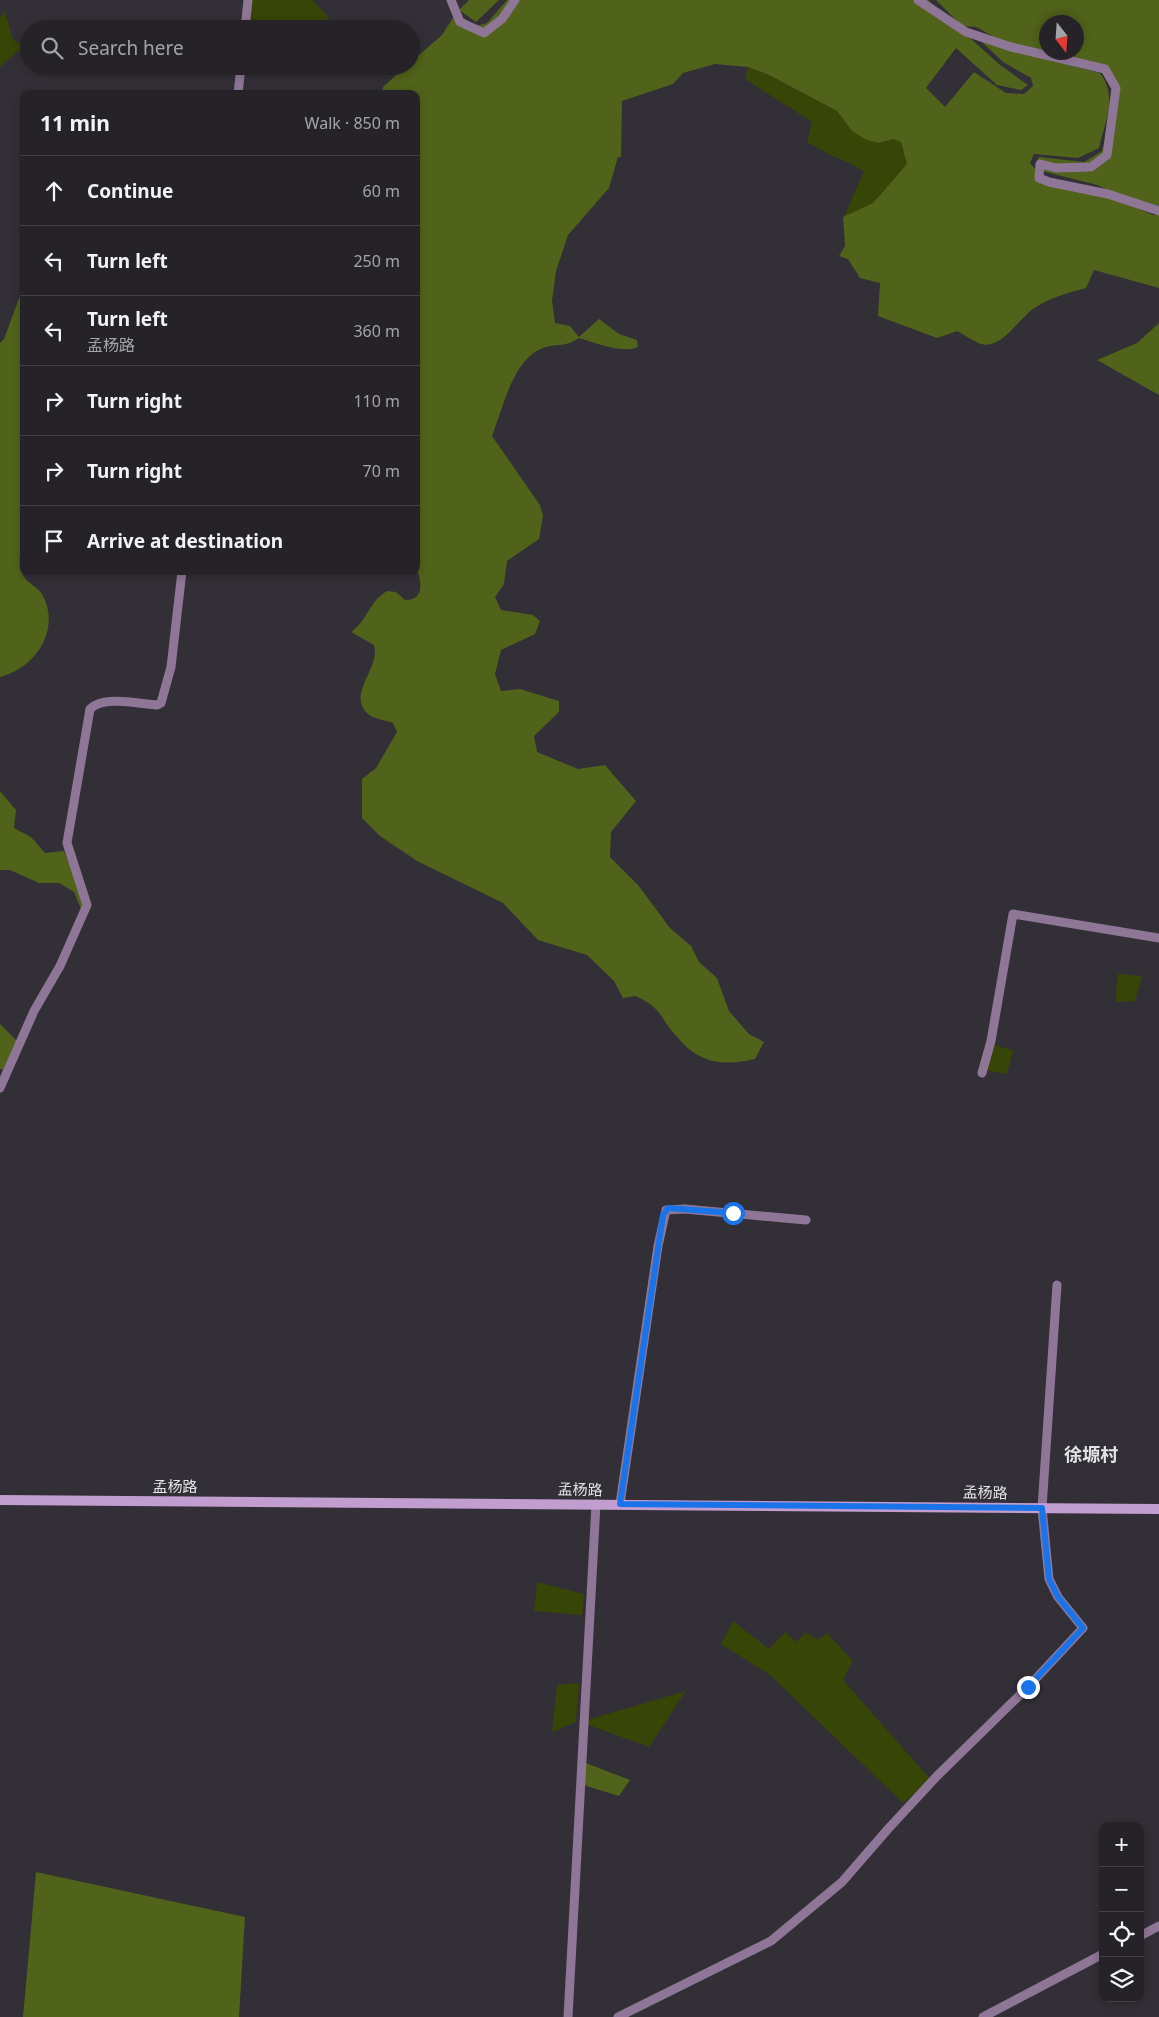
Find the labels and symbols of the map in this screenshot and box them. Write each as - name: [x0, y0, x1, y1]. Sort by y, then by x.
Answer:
- north arrow: [1039, 15, 1084, 60]
- route start: [722, 1202, 745, 1225]
- district label: 徐塬村: [1064, 1442, 1118, 1466]
- street label: 孟杨路: [152, 1476, 198, 1496]
- street label: 孟杨路: [557, 1479, 603, 1499]
- street label: 孟杨路: [962, 1482, 1008, 1502]
- route end: [1017, 1676, 1040, 1699]

